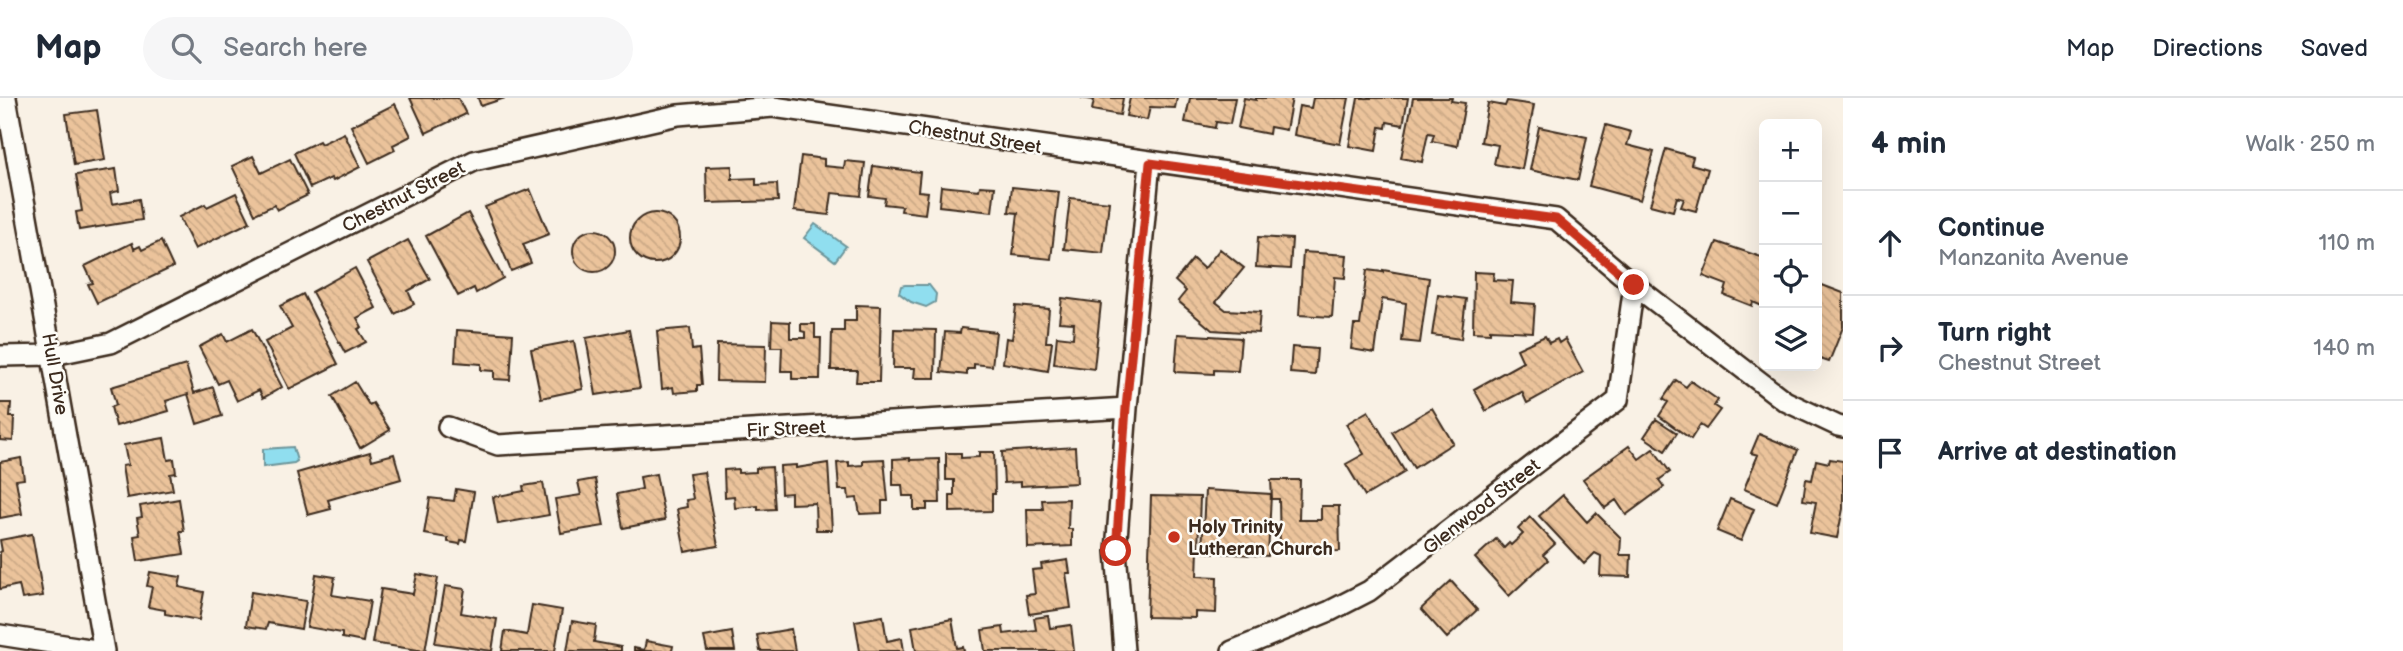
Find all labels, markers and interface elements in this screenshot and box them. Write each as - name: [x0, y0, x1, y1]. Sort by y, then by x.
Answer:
- search box: [143, 17, 633, 80]
- text: Map: [35, 28, 101, 68]
- icon: search: [167, 29, 205, 67]
- text: Search here: [223, 33, 367, 64]
- text: Map: [2066, 34, 2114, 63]
- text: Directions: [2152, 34, 2263, 63]
- text: Saved: [2301, 34, 2368, 63]
- street label: Chestnut Street: [907, 116, 1043, 159]
- map controls: [1759, 119, 1822, 371]
- button: +: [1759, 119, 1822, 182]
- text: 4 min: [1871, 126, 1946, 162]
- text: Walk · 250 m: [2245, 130, 2375, 158]
- street label: Chestnut Street: [339, 156, 469, 238]
- button: −: [1759, 182, 1822, 245]
- text: Continue: [1938, 213, 2045, 244]
- icon: ahead: [1871, 224, 1909, 262]
- text: 110 m: [2318, 229, 2375, 257]
- text: Manzanita Avenue: [1938, 244, 2129, 272]
- button: locate: [1759, 245, 1822, 308]
- route end: [1618, 269, 1649, 300]
- button: layers: [1759, 308, 1822, 371]
- text: Turn right: [1938, 318, 2051, 349]
- icon: right: [1871, 329, 1909, 367]
- street label: Hull Drive: [36, 332, 73, 417]
- text: 140 m: [2313, 334, 2375, 362]
- text: Chestnut Street: [1938, 349, 2101, 377]
- street label: Fir Street: [746, 416, 827, 443]
- icon: arrive: [1871, 434, 1909, 472]
- text: Arrive at destination: [1938, 437, 2177, 468]
- street label: Glenwood Street: [1419, 454, 1545, 560]
- place label: Holy Trinity Lutheran Church: [1188, 516, 1333, 561]
- marker: Holy Trinity Lutheran Church: [1166, 529, 1182, 545]
- route start: [1100, 535, 1131, 566]

